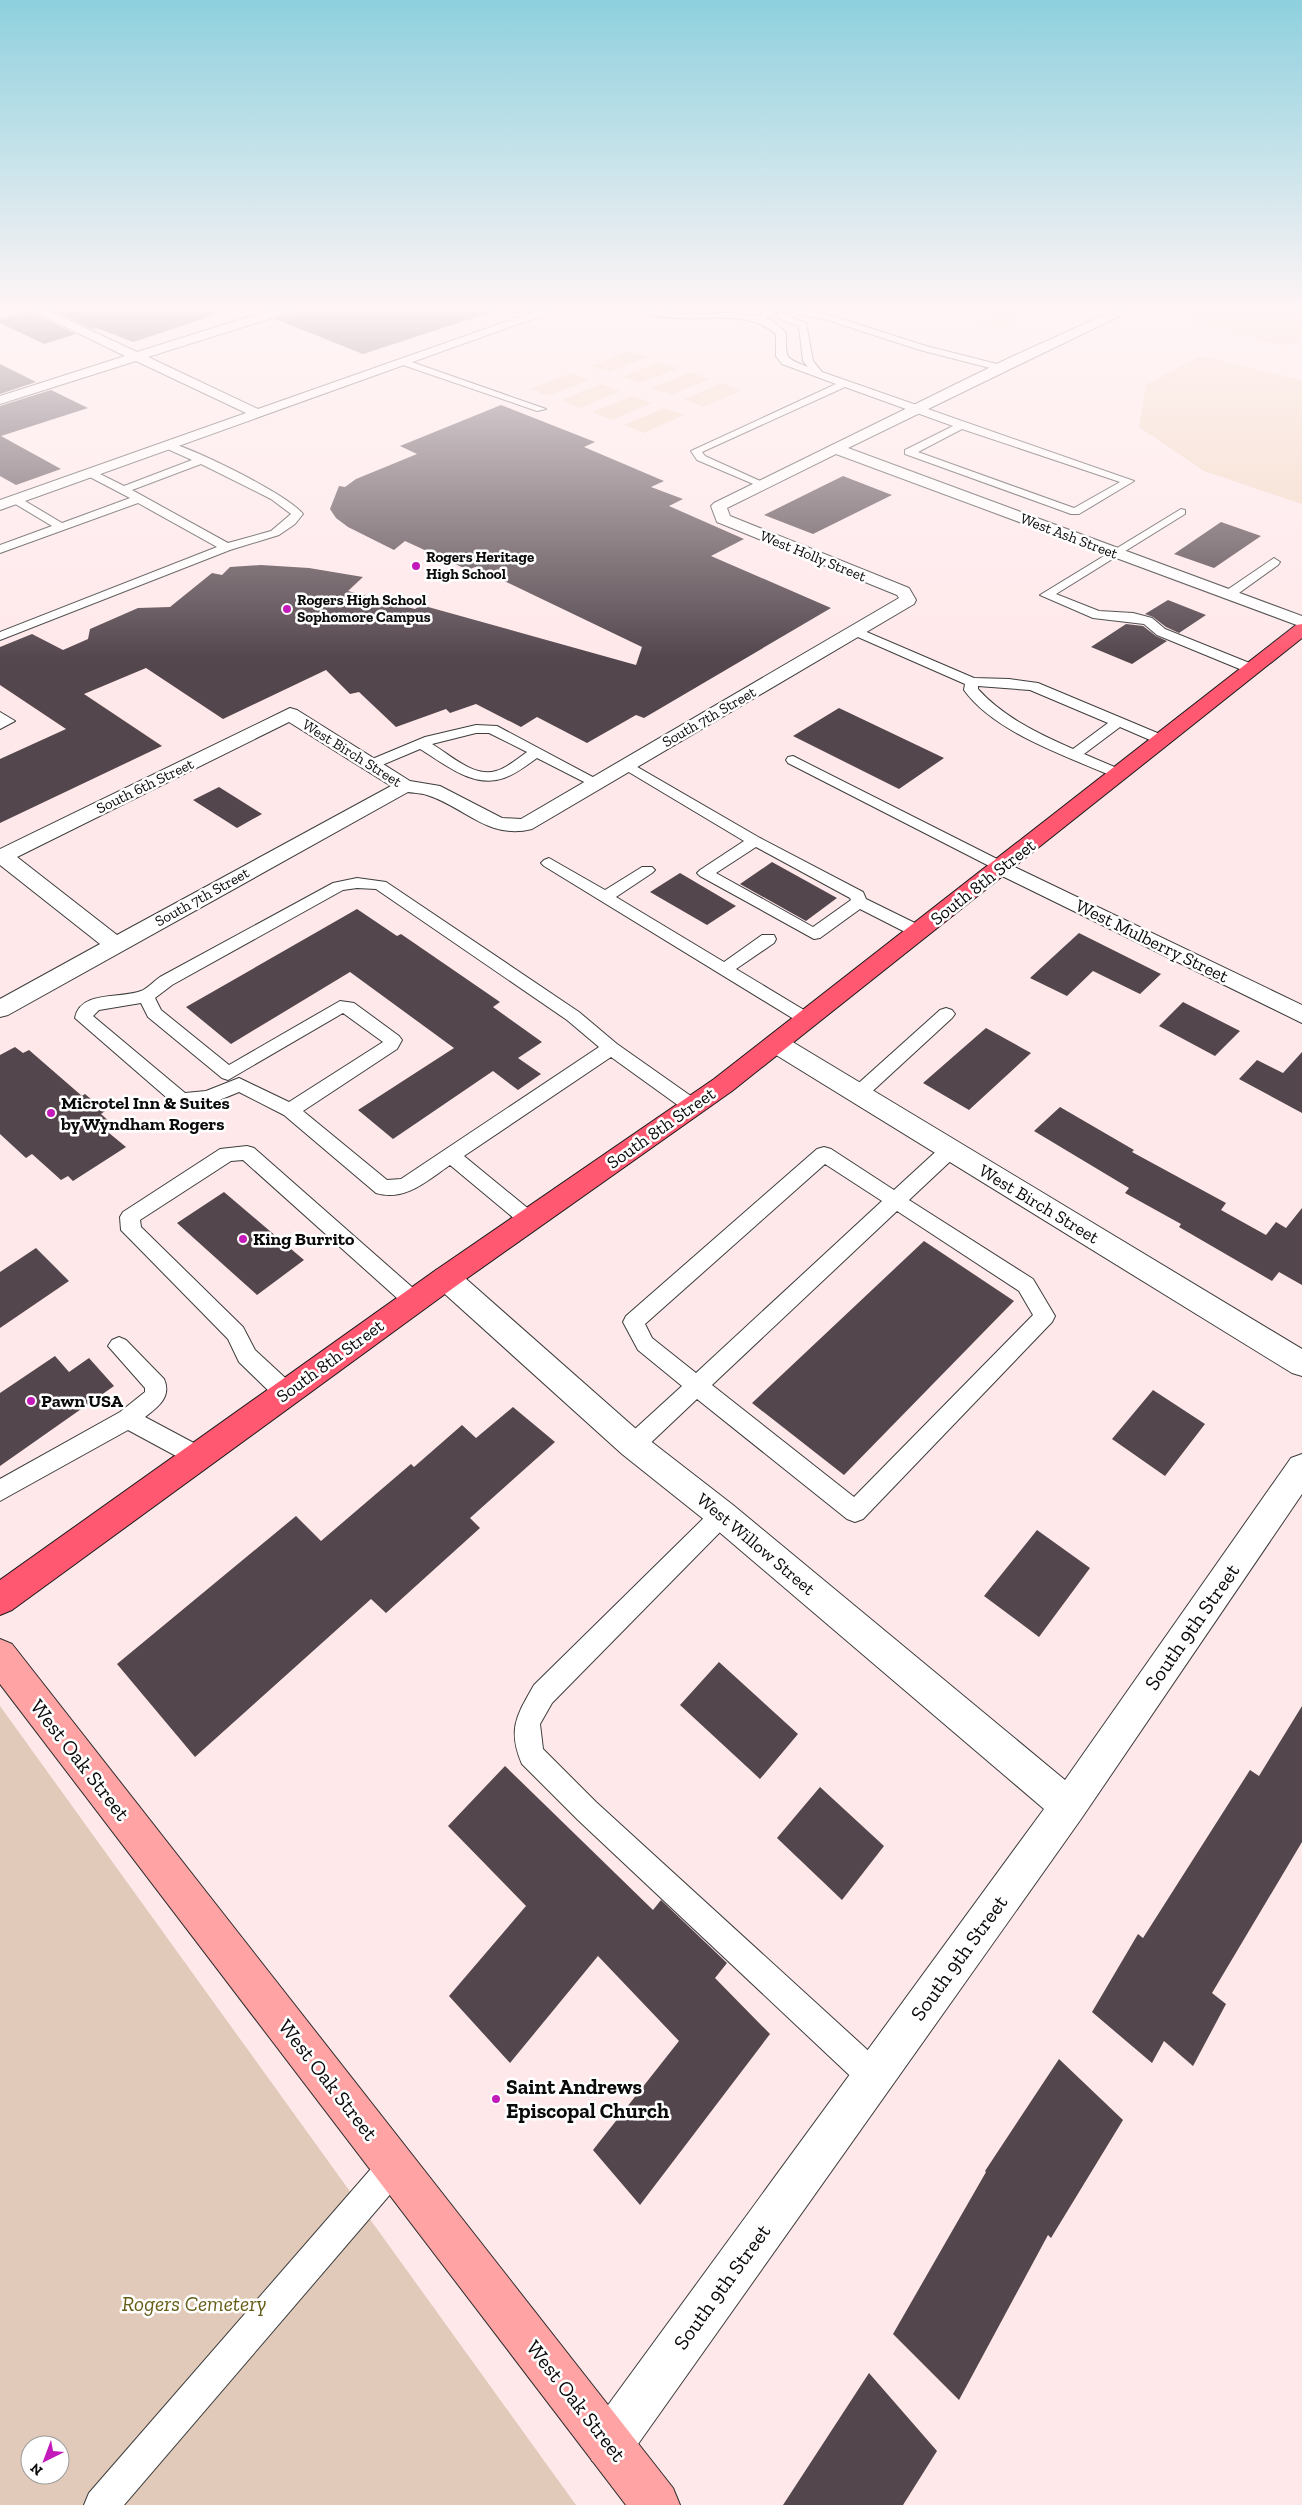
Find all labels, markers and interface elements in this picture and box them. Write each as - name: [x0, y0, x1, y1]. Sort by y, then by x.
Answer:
- street label: West Ash Street: [1018, 509, 1121, 563]
- street label: West Holly Street: [757, 527, 869, 586]
- place label: Rogers Heritage High School: [426, 548, 534, 583]
- marker: Rogers Heritage High School: [410, 560, 422, 572]
- place label: Rogers High School Sophomore Campus: [297, 591, 431, 626]
- marker: Rogers High School Sophomore Campus: [281, 603, 293, 615]
- street label: South 7th Street: [659, 683, 759, 751]
- street label: West Birch Street: [299, 715, 405, 791]
- street label: South 6th Street: [93, 754, 197, 817]
- street label: South 8th Street: [926, 834, 1040, 930]
- street label: South 7th Street: [152, 863, 253, 930]
- street label: West Mulberry Street: [1072, 895, 1232, 988]
- street label: South 8th Street: [603, 1082, 720, 1174]
- place label: Microtel Inn & Suites by Wyndham Rogers: [60, 1092, 230, 1135]
- marker: Microtel Inn & Suites by Wyndham Rogers: [45, 1107, 57, 1119]
- street label: West Birch Street: [975, 1159, 1103, 1249]
- place label: King Burrito: [253, 1228, 355, 1250]
- marker: King Burrito: [237, 1233, 249, 1245]
- street label: South 8th Street: [272, 1314, 388, 1407]
- place label: Pawn USA: [41, 1390, 124, 1412]
- marker: Pawn USA: [25, 1395, 37, 1407]
- street label: West Willow Street: [692, 1488, 820, 1600]
- street label: South 9th Street: [1139, 1559, 1245, 1695]
- street label: West Oak Street: [25, 1694, 136, 1825]
- street label: South 9th Street: [905, 1890, 1012, 2025]
- street label: West Oak Street: [273, 2014, 384, 2145]
- place label: Saint Andrews Episcopal Church: [506, 2074, 669, 2123]
- marker: Saint Andrews Episcopal Church: [490, 2093, 502, 2105]
- street label: South 9th Street: [668, 2219, 775, 2354]
- park label: Rogers Cemetery: [122, 2291, 266, 2316]
- street label: West Oak Street: [521, 2335, 632, 2466]
- north arrow: [20, 2435, 70, 2485]
- text: N: [27, 2459, 46, 2479]

